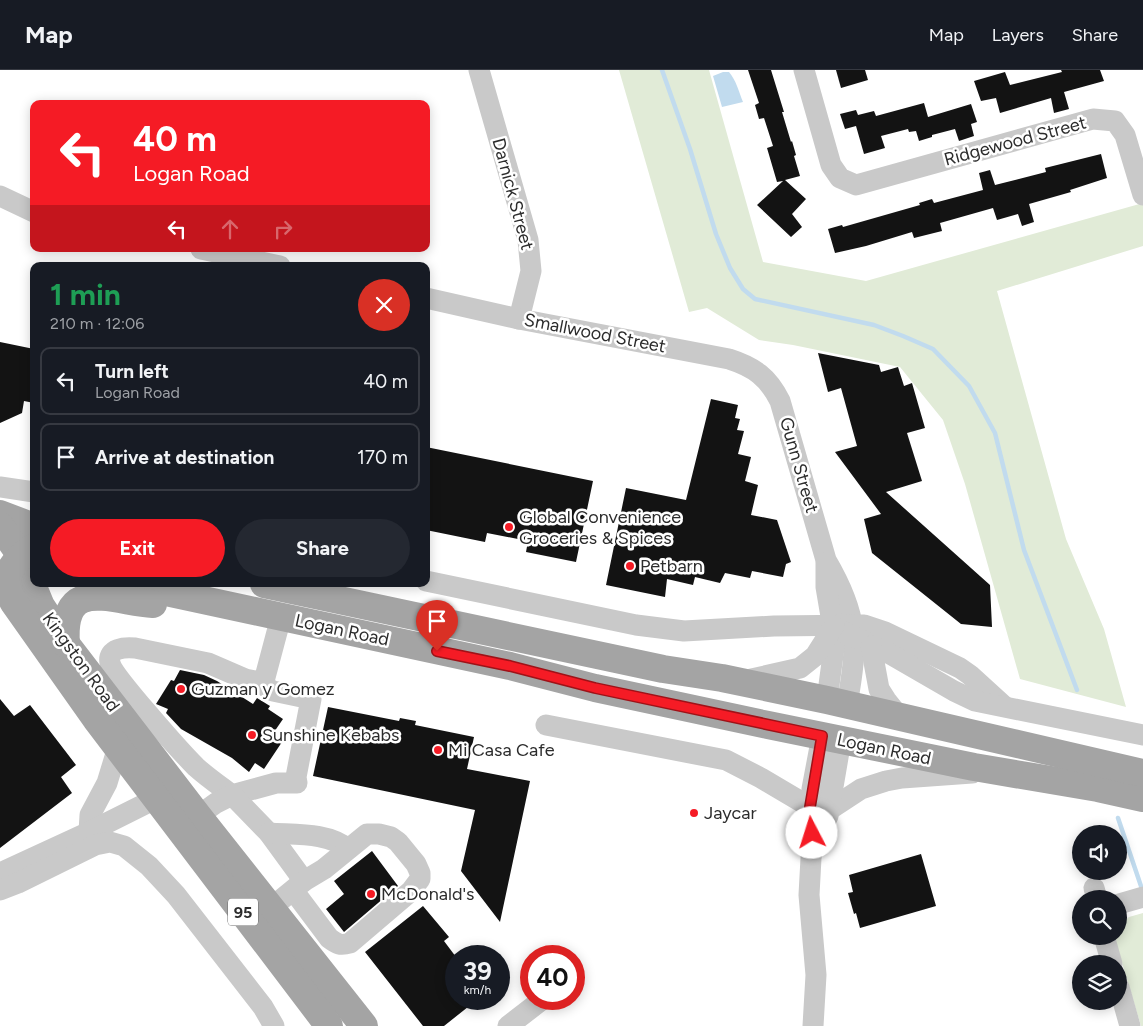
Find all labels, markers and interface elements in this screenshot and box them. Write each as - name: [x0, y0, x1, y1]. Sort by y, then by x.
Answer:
- text: Map: [25, 20, 73, 49]
- text: Map: [929, 24, 964, 46]
- text: Layers: [992, 24, 1044, 46]
- text: Share: [1072, 24, 1118, 46]
- street label: Ridgewood Street: [941, 111, 1089, 171]
- text: 40 m: [133, 118, 217, 160]
- icon: left: [50, 120, 115, 185]
- street label: Darnick Street: [487, 136, 539, 253]
- text: Logan Road: [133, 160, 250, 187]
- icon: left: [163, 215, 191, 243]
- icon: ahead: [216, 215, 244, 243]
- icon: right: [269, 215, 297, 243]
- text: 1 min: [50, 276, 121, 313]
- button: close: [358, 279, 410, 331]
- street label: Smallwood Street: [522, 308, 668, 358]
- text: 210 m · 12:06: [50, 314, 144, 333]
- text: Turn left: [95, 360, 169, 383]
- icon: left: [52, 367, 80, 395]
- text: 40 m: [363, 370, 408, 393]
- text: Logan Road: [95, 383, 180, 402]
- street label: Gunn Street: [775, 415, 823, 516]
- icon: arrive: [52, 443, 80, 471]
- text: Arrive at destination: [95, 446, 274, 469]
- text: 170 m: [357, 446, 408, 469]
- place label: Global Convenience Groceries & Spices: [519, 506, 681, 549]
- button: Exit: [50, 519, 225, 577]
- button: Share: [235, 519, 410, 577]
- marker: Global Convenience Groceries & Spices: [503, 521, 515, 533]
- place label: Petbarn: [640, 555, 703, 577]
- marker: Petbarn: [624, 560, 636, 572]
- pin: [416, 600, 458, 651]
- icon: arrive: [423, 607, 451, 635]
- street label: Kingston Road: [38, 608, 124, 716]
- street label: Logan Road: [293, 609, 391, 651]
- place label: Guzman y Gomez: [191, 678, 335, 700]
- marker: Guzman y Gomez: [175, 683, 187, 695]
- place label: Sunshine Kebabs: [262, 724, 399, 746]
- street label: Logan Road: [835, 728, 933, 770]
- marker: Sunshine Kebabs: [246, 729, 258, 741]
- place label: Mi Casa Cafe: [448, 739, 555, 761]
- marker: Mi Casa Cafe: [432, 744, 444, 756]
- place label: Jaycar: [704, 802, 757, 824]
- position arrow: [785, 806, 837, 858]
- marker: Jaycar: [688, 807, 700, 819]
- map controls: [1072, 825, 1127, 1010]
- button: sound: [1072, 825, 1127, 880]
- place label: McDonald's: [381, 883, 475, 905]
- marker: McDonald's: [365, 888, 377, 900]
- button: search: [1072, 890, 1127, 945]
- road number: 95: [228, 899, 258, 926]
- speed limit sign: 40: [520, 945, 585, 1010]
- button: layers: [1072, 955, 1127, 1010]
- text: 39: [463, 956, 492, 986]
- text: km/h: [464, 983, 491, 997]

